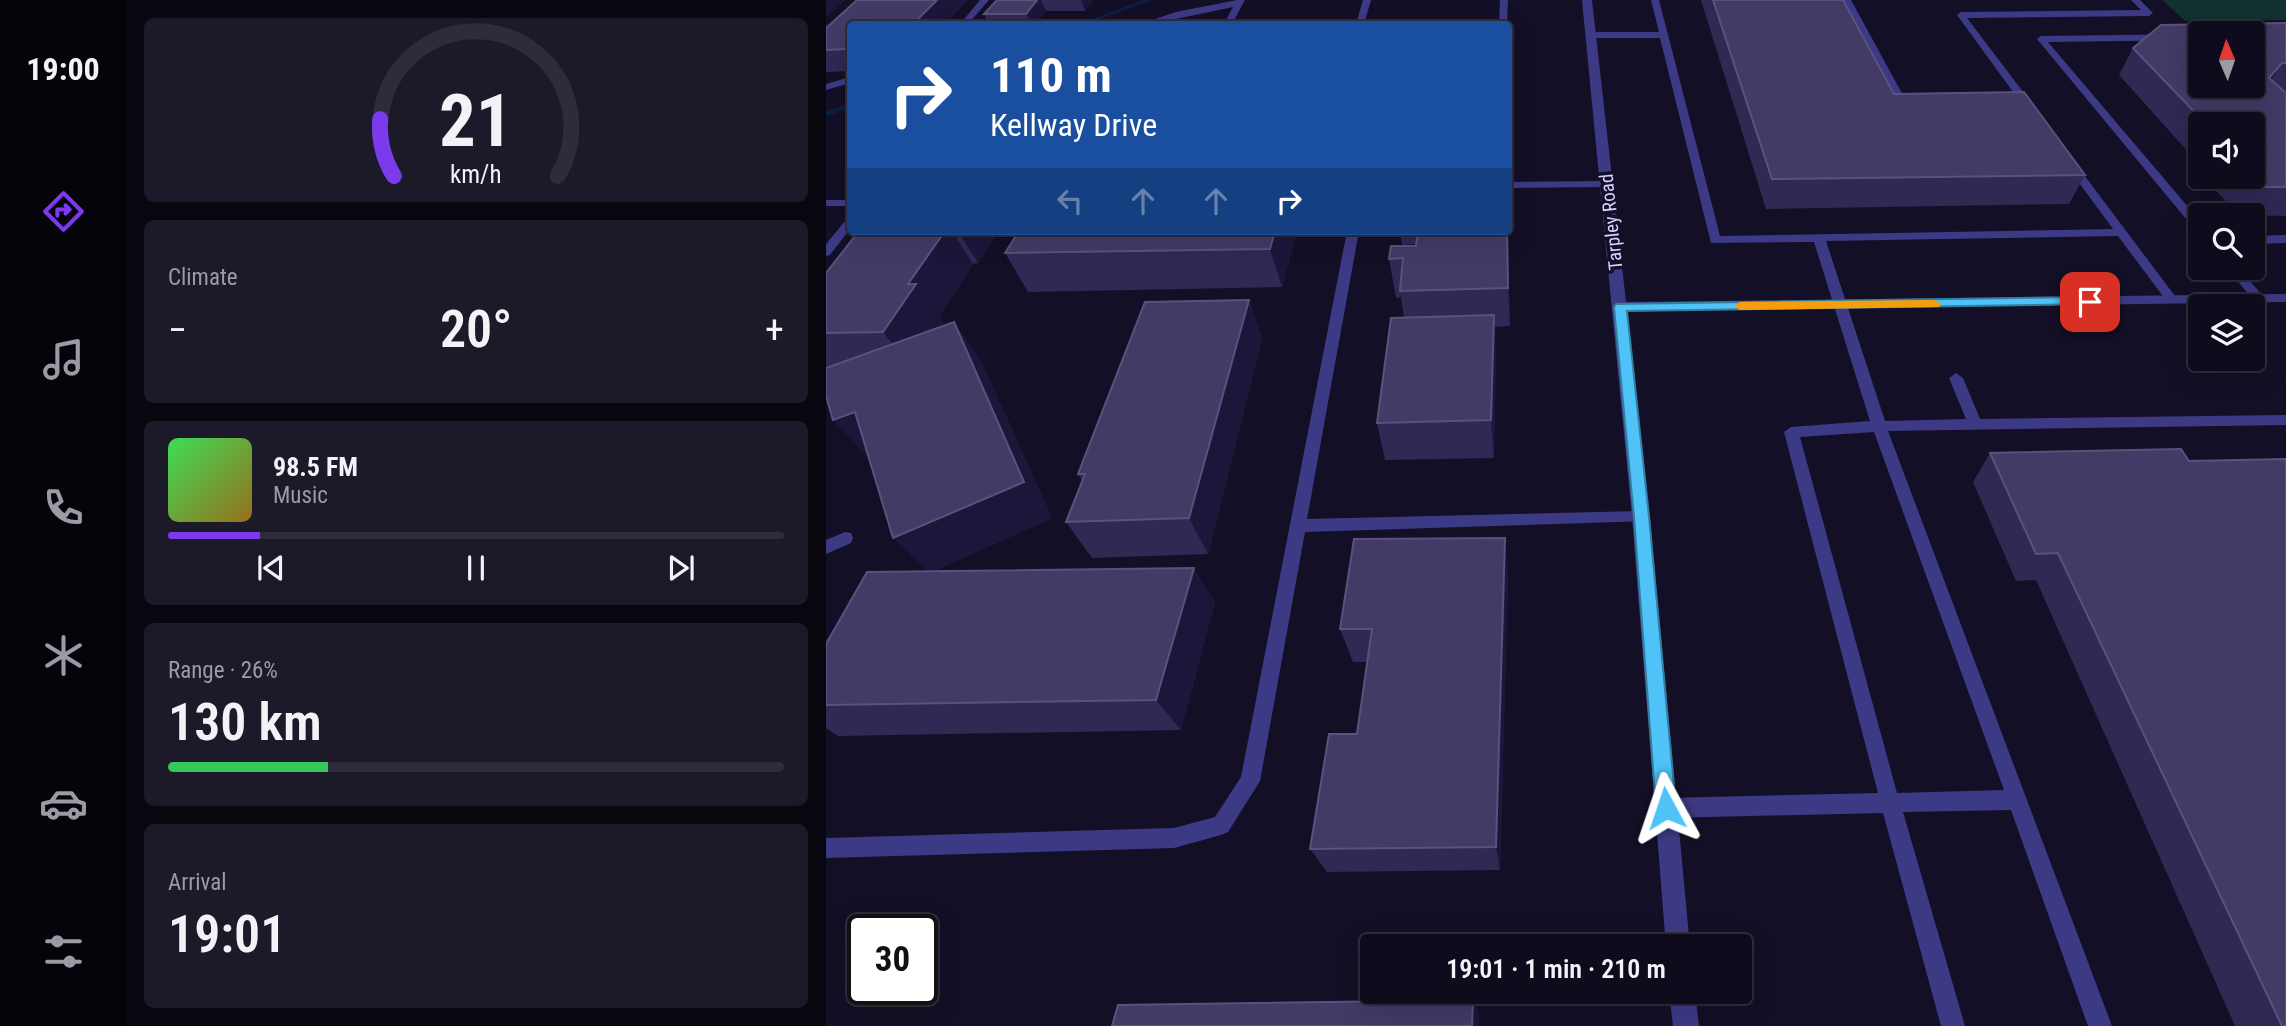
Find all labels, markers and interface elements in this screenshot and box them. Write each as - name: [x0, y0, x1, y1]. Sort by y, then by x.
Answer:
- north arrow: [2188, 21, 2264, 98]
- map controls: [2188, 21, 2265, 371]
- text: 110 m: [990, 47, 1112, 104]
- icon: right: [875, 49, 966, 140]
- text: 19:00: [26, 50, 100, 88]
- text: 21: [439, 78, 513, 164]
- text: Kellway Drive: [990, 106, 1157, 144]
- button: sound: [2188, 112, 2265, 189]
- text: km/h: [450, 160, 502, 189]
- street label: Tarpley Road: [1595, 173, 1627, 271]
- icon: left: [1051, 182, 1089, 220]
- icon: ahead: [1124, 182, 1162, 220]
- icon: ahead: [1197, 182, 1235, 220]
- icon: right: [1270, 182, 1308, 220]
- icon: directions: [39, 187, 88, 236]
- button: search: [2188, 203, 2265, 280]
- text: Climate: [168, 264, 238, 291]
- pin: [2060, 272, 2120, 332]
- icon: arrive: [2071, 283, 2109, 321]
- button: layers: [2188, 294, 2265, 371]
- text: 20°: [440, 299, 512, 360]
- text: −: [168, 308, 187, 352]
- text: +: [765, 308, 784, 352]
- icon: music: [39, 335, 88, 384]
- text: 98.5 FM: [273, 452, 358, 482]
- text: Music: [273, 482, 328, 509]
- icon: phone: [39, 483, 88, 532]
- icon: previous: [252, 549, 290, 587]
- icon: pause: [457, 549, 495, 587]
- icon: next: [662, 549, 700, 587]
- icon: climate: [39, 631, 88, 680]
- text: Range · 26%: [168, 657, 278, 684]
- text: 130 km: [168, 692, 322, 753]
- position arrow: [1629, 771, 1703, 845]
- icon: car: [39, 779, 88, 828]
- text: Arrival: [168, 869, 227, 896]
- text: 19:01: [168, 904, 286, 965]
- speed limit sign: 30: [847, 914, 938, 1005]
- icon: filters: [39, 927, 88, 976]
- text: 19:01 · 1 min · 210 m: [1446, 954, 1666, 984]

